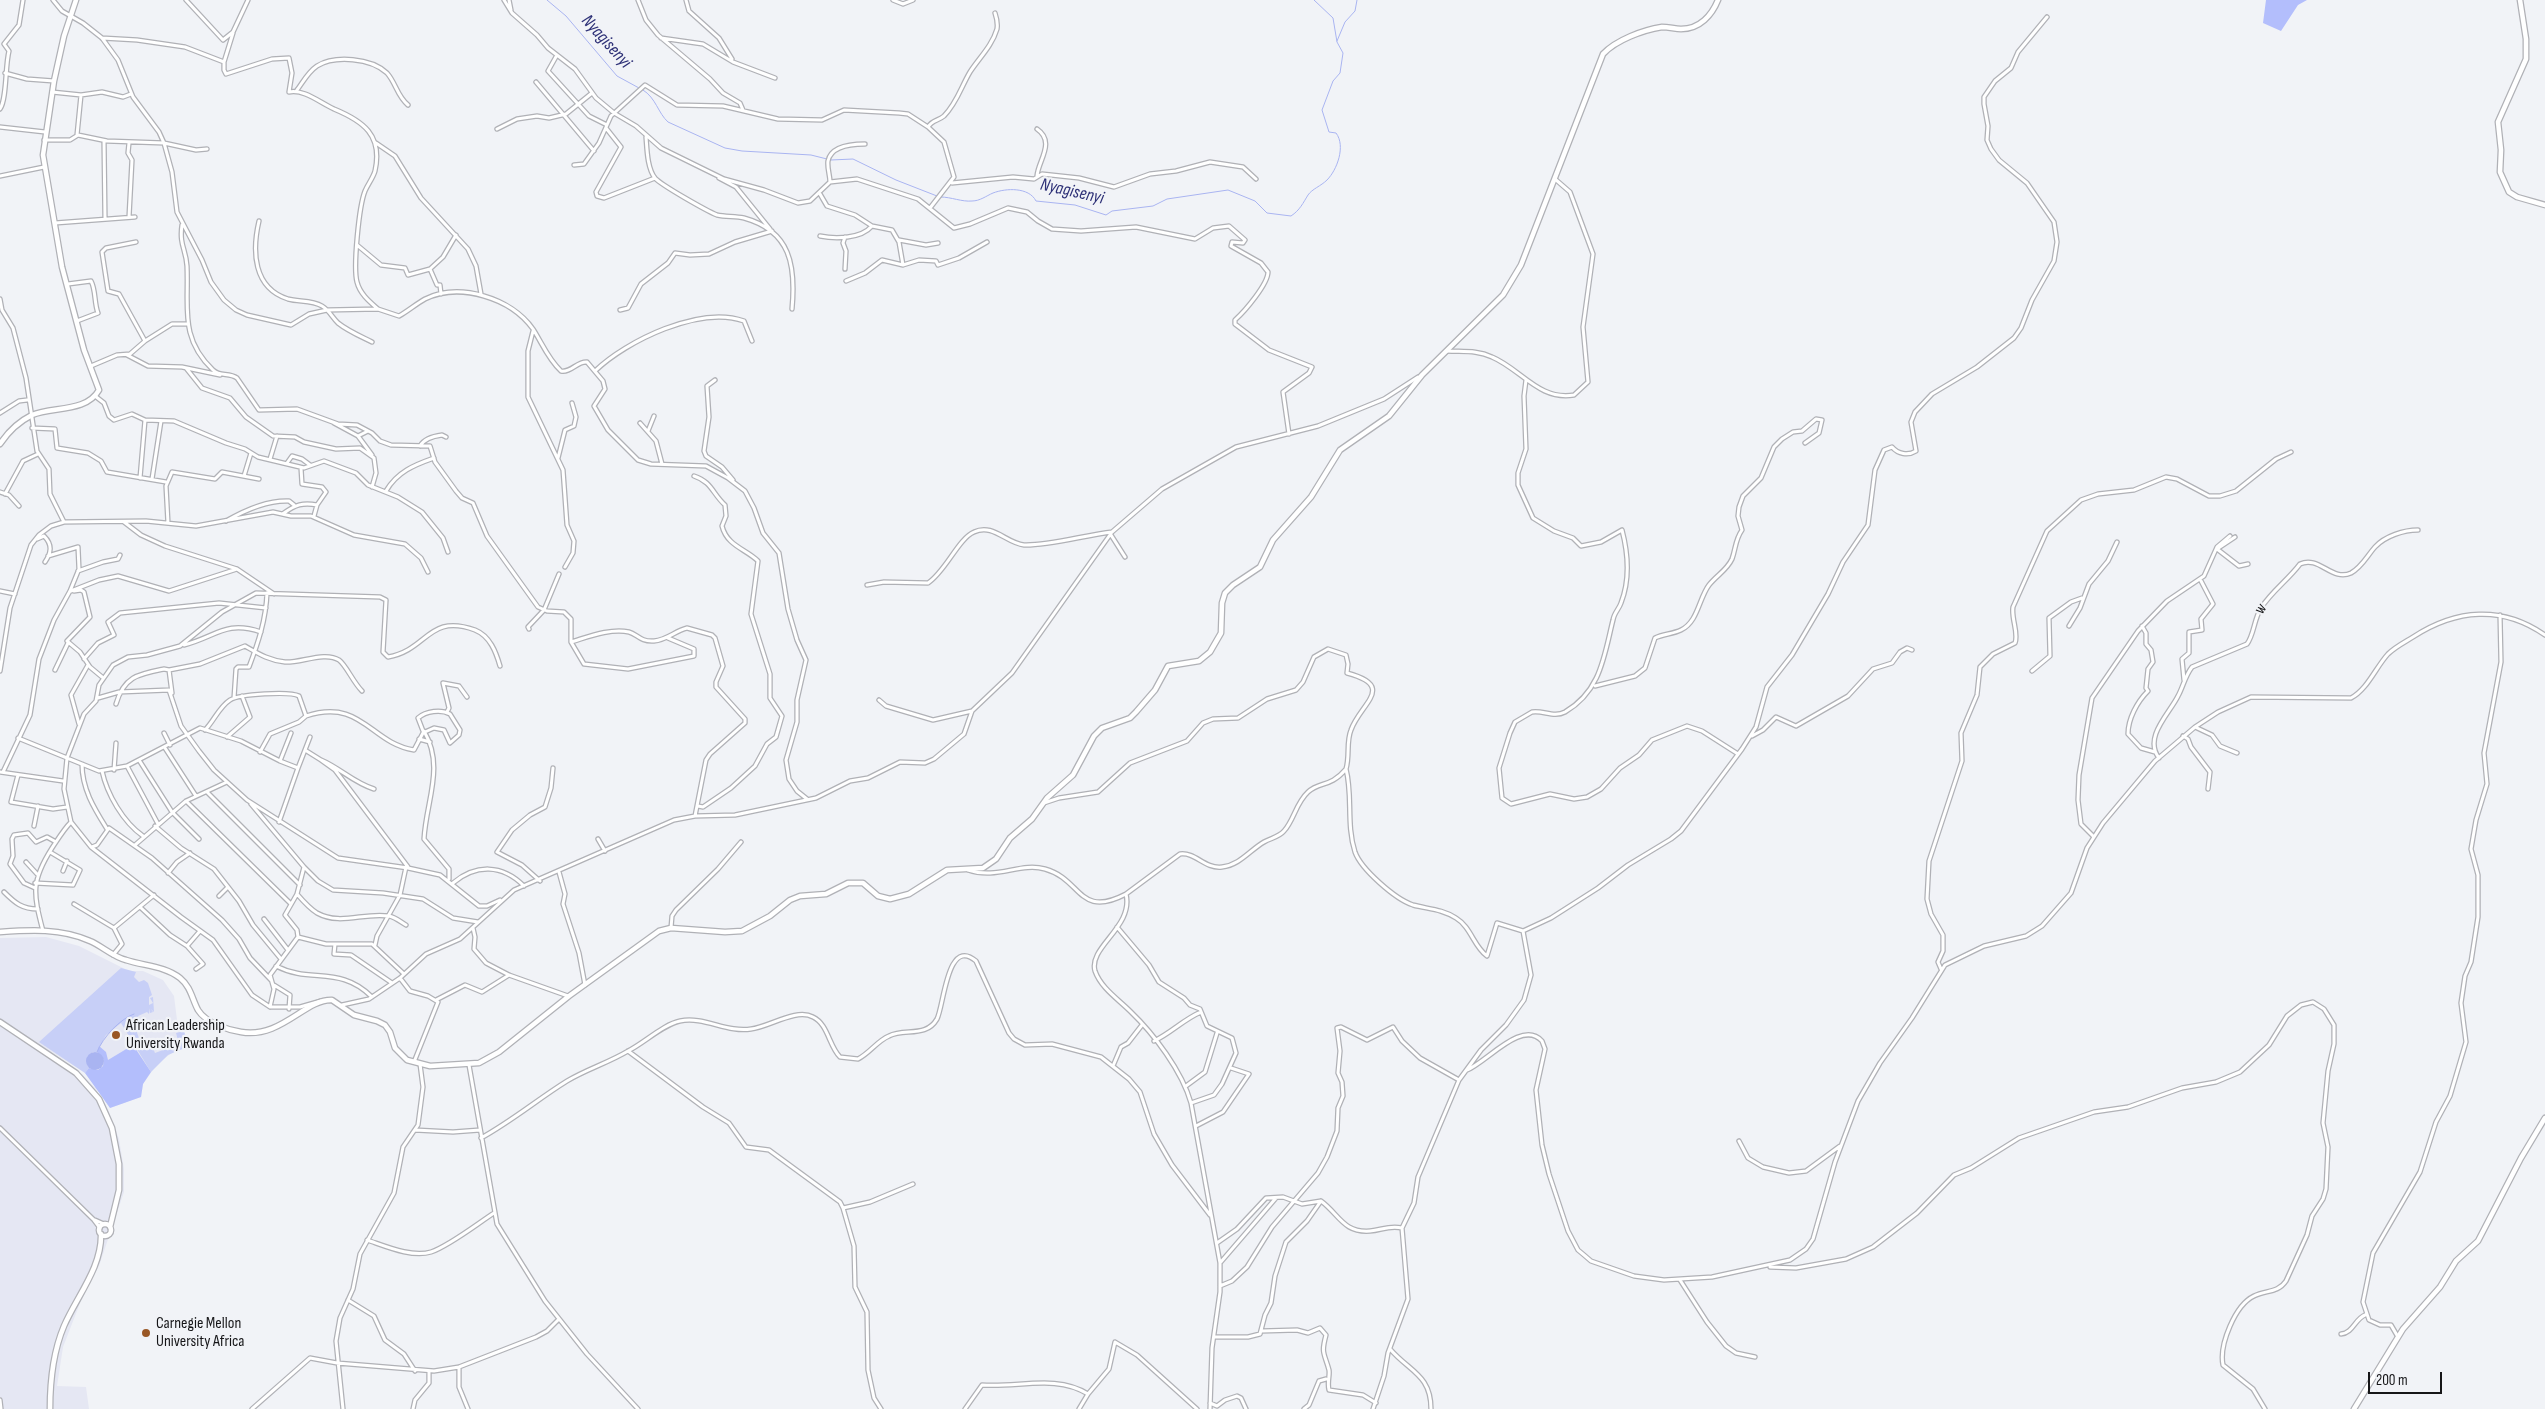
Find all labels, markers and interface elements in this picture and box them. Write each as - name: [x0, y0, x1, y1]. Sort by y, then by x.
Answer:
- water label: Nyagisenyi: [576, 11, 636, 73]
- water label: Nyagisenyi: [1038, 174, 1106, 210]
- street label: w: [2251, 600, 2271, 618]
- place label: African Leadership University Rwanda: [126, 1016, 225, 1054]
- marker: African Leadership University Rwanda: [110, 1029, 122, 1041]
- place label: Carnegie Mellon University Africa: [156, 1314, 244, 1352]
- marker: Carnegie Mellon University Africa: [140, 1327, 152, 1339]
- scale bar: [2370, 1362, 2444, 1394]
- text: 200 m: [2376, 1371, 2408, 1390]

